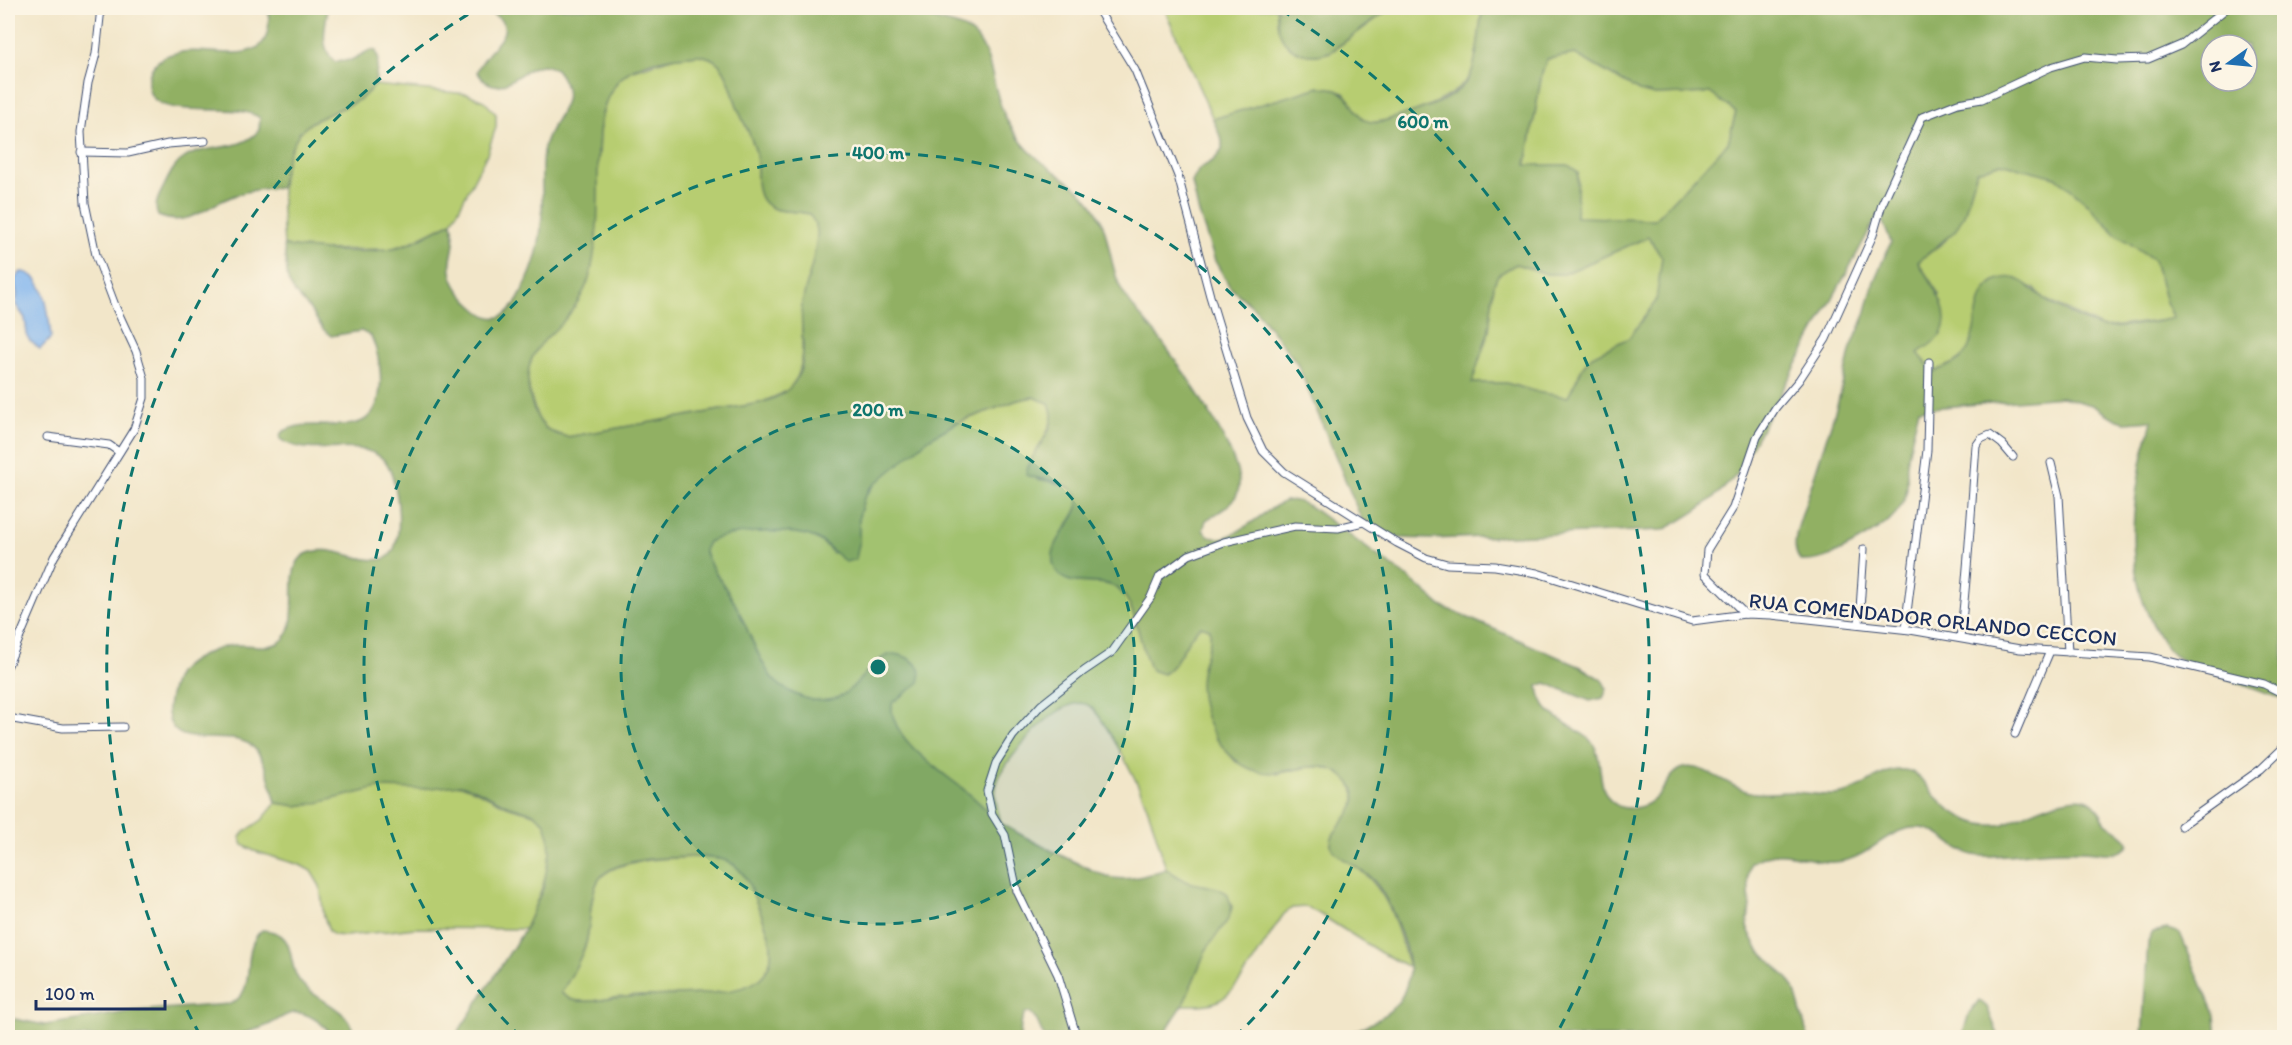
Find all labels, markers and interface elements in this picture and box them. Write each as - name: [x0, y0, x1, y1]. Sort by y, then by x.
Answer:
- north arrow: [2199, 33, 2259, 93]
- text: N: [2204, 59, 2226, 74]
- text: 600 m: [1398, 111, 1449, 133]
- text: 400 m: [852, 142, 905, 164]
- text: 200 m: [853, 399, 904, 421]
- street label: RUA COMENDADOR ORLANDO CECCON: [1748, 587, 2118, 651]
- centre of rings: [868, 657, 888, 677]
- scale bar: [36, 973, 165, 1011]
- text: 100 m: [45, 983, 95, 1005]

